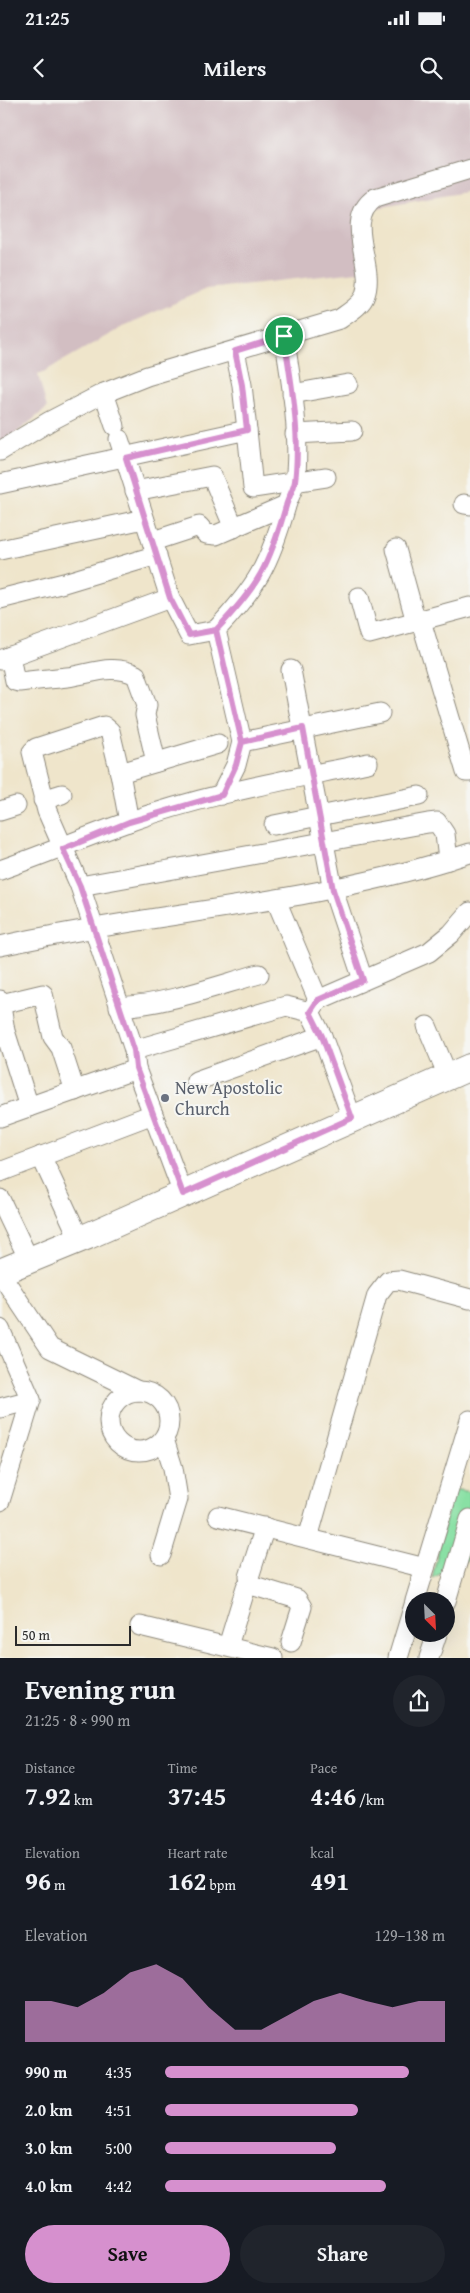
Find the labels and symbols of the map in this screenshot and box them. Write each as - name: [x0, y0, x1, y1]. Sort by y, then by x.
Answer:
- pin: [263, 315, 305, 357]
- place label: New Apostolic Church: [175, 1074, 283, 1122]
- marker: New Apostolic Church: [159, 1092, 171, 1104]
- north arrow: [405, 1592, 455, 1642]
- scale bar: [15, 1623, 131, 1646]

